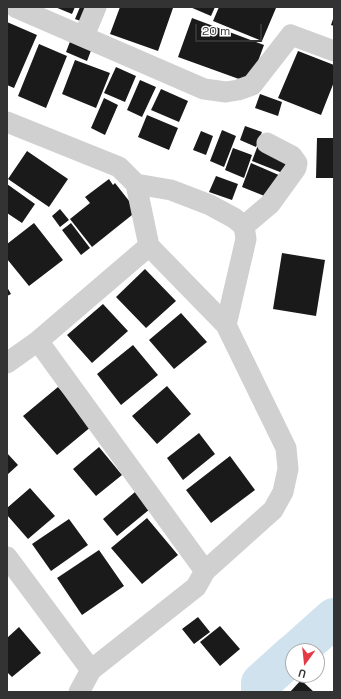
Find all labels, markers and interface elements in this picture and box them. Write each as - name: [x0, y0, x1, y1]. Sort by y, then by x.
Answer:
- scale bar: [197, 16, 264, 42]
- text: 20 m: [202, 23, 230, 39]
- north arrow: [285, 643, 325, 683]
- text: U: [297, 666, 308, 681]

